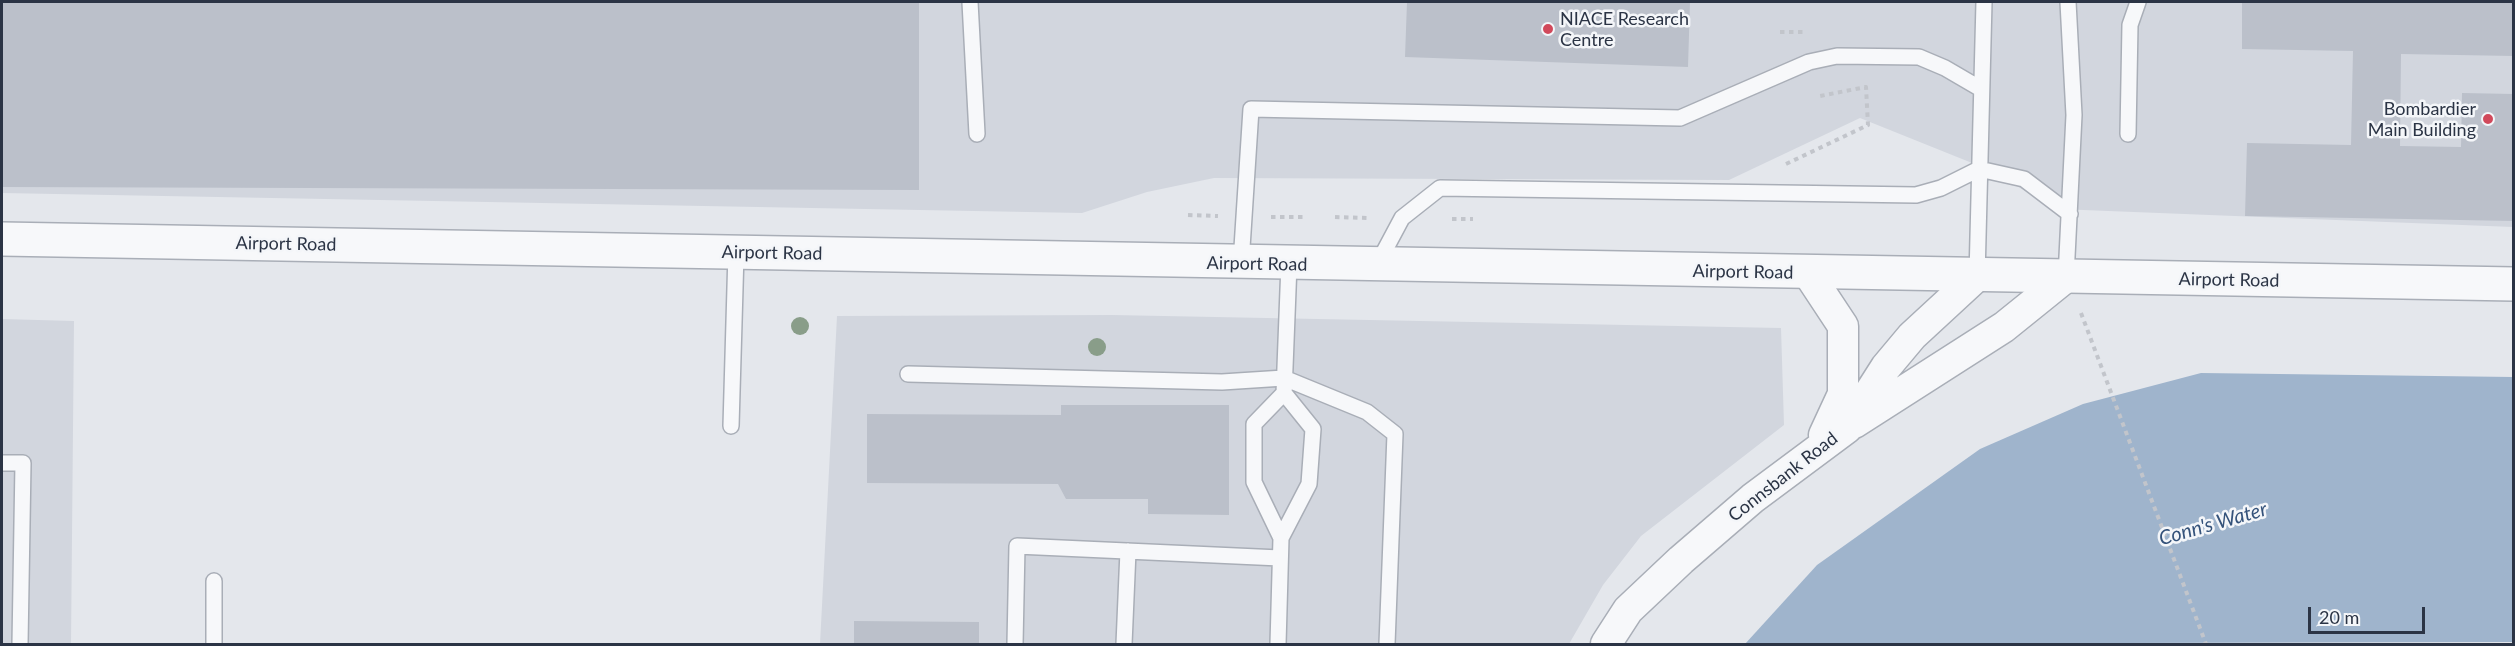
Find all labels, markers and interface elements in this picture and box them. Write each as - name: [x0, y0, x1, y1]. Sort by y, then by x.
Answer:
- place label: NIACE Research Centre: [1560, 8, 1689, 50]
- marker: NIACE Research Centre: [1541, 22, 1555, 36]
- place label: Bombardier Main Building: [2368, 98, 2476, 140]
- marker: Bombardier Main Building: [2481, 112, 2495, 126]
- street label: Airport Road: [235, 232, 337, 256]
- street label: Airport Road: [721, 241, 823, 265]
- street label: Airport Road: [1206, 252, 1308, 276]
- street label: Airport Road: [1692, 260, 1794, 284]
- street label: Airport Road: [2178, 268, 2280, 292]
- street label: Connsbank Road: [1724, 428, 1842, 526]
- water label: Conn's Water: [2156, 497, 2270, 551]
- scale bar: [2311, 595, 2428, 633]
- text: 20 m: [2319, 606, 2359, 628]

